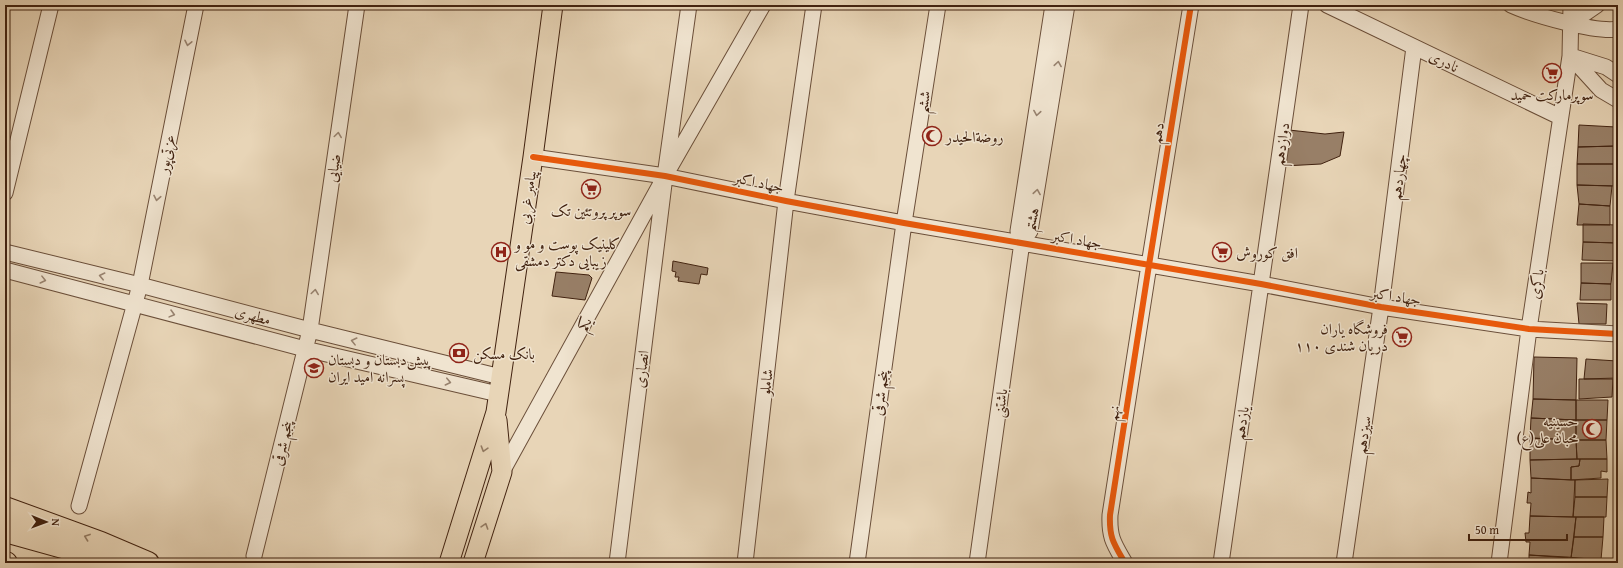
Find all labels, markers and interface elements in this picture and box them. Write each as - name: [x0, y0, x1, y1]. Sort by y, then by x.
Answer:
- one-way arrow: [185, 40, 193, 46]
- street label: نادری: [1426, 45, 1462, 77]
- one-way arrow: [1053, 61, 1061, 67]
- supermarket icon: سوپرمارکت حمید: [1541, 62, 1563, 84]
- place label: سوپرمارکت حمید: [1510, 84, 1594, 105]
- street label: ششم: [911, 89, 940, 116]
- one-way arrow: [1033, 110, 1041, 116]
- street label: دهم: [1145, 121, 1173, 146]
- street label: دوازدهم: [1268, 121, 1298, 167]
- mosque icon: روضةالحیدر: [921, 125, 943, 147]
- place label: روضةالحیدر: [944, 126, 1004, 147]
- one-way arrow: [333, 132, 342, 138]
- street label: عزتی‌پور: [152, 133, 181, 177]
- street label: ضیایی: [321, 152, 345, 184]
- street label: چهاردهم: [1385, 153, 1415, 202]
- street label: جهاد اکبر: [730, 166, 786, 198]
- street label: پیامبر غربی: [513, 169, 542, 225]
- supermarket icon: سوپر پروتئین تک: [580, 178, 602, 200]
- one-way arrow: [1032, 189, 1041, 195]
- one-way arrow: [153, 195, 162, 201]
- place label: سوپر پروتئین تک: [551, 200, 631, 221]
- street label: هشتم: [1018, 205, 1049, 234]
- street label: جهاد اکبر: [1048, 224, 1104, 254]
- place label: کلینیک پوست و مو و زیبایی دکتر دمشقی: [513, 233, 621, 272]
- hospital icon: کلینیک پوست و مو و زیبایی دکتر دمشقی: [490, 241, 512, 263]
- supermarket icon: افق کوروش: [1211, 241, 1233, 263]
- place label: افق کوروش: [1236, 242, 1298, 263]
- street label: باکری: [1523, 267, 1549, 301]
- one-way arrow: [99, 272, 105, 280]
- one-way arrow: [39, 275, 46, 284]
- street label: جهاد اکبر: [1367, 281, 1423, 310]
- one-way arrow: [310, 289, 319, 295]
- street label: مطهری: [233, 300, 273, 330]
- one-way arrow: [169, 309, 175, 317]
- street label: یکم: [572, 312, 600, 337]
- place label: فروشگاه یاران دریان شندی ۱۱۰: [1295, 318, 1388, 356]
- supermarket icon: فروشگاه یاران دریان شندی ۱۱۰: [1391, 326, 1413, 348]
- one-way arrow: [351, 338, 357, 346]
- bank icon: بانک مسکن: [448, 342, 470, 364]
- place label: بانک مسکن: [473, 343, 535, 364]
- place label: پیش‌دبستان و دبستان پسرانه امید ایران: [328, 349, 431, 388]
- street label: انصاری: [628, 349, 654, 389]
- school or university icon: پیش‌دبستان و دبستان پسرانه امید ایران: [303, 357, 325, 379]
- street label: پنجم شرقی: [866, 367, 898, 418]
- street label: شاملو: [754, 368, 778, 398]
- one-way arrow: [444, 377, 451, 386]
- street label: باشتنی: [988, 387, 1013, 419]
- street label: نهم: [1101, 404, 1129, 423]
- street label: یازدهم: [1228, 404, 1258, 442]
- place label: حسینیه محبان علی(ع): [1516, 410, 1578, 451]
- street label: سیزدهم: [1350, 415, 1380, 456]
- street label: پنجم شرقی: [266, 417, 302, 469]
- mosque icon: حسینیه محبان علی(ع): [1581, 418, 1603, 440]
- one-way arrow: [480, 445, 489, 452]
- north arrow: [26, 502, 66, 542]
- scale bar: [1469, 516, 1567, 542]
- text: N: [48, 518, 64, 527]
- text: 50 m: [1475, 521, 1499, 538]
- one-way arrow: [480, 523, 488, 530]
- one-way arrow: [83, 534, 90, 542]

